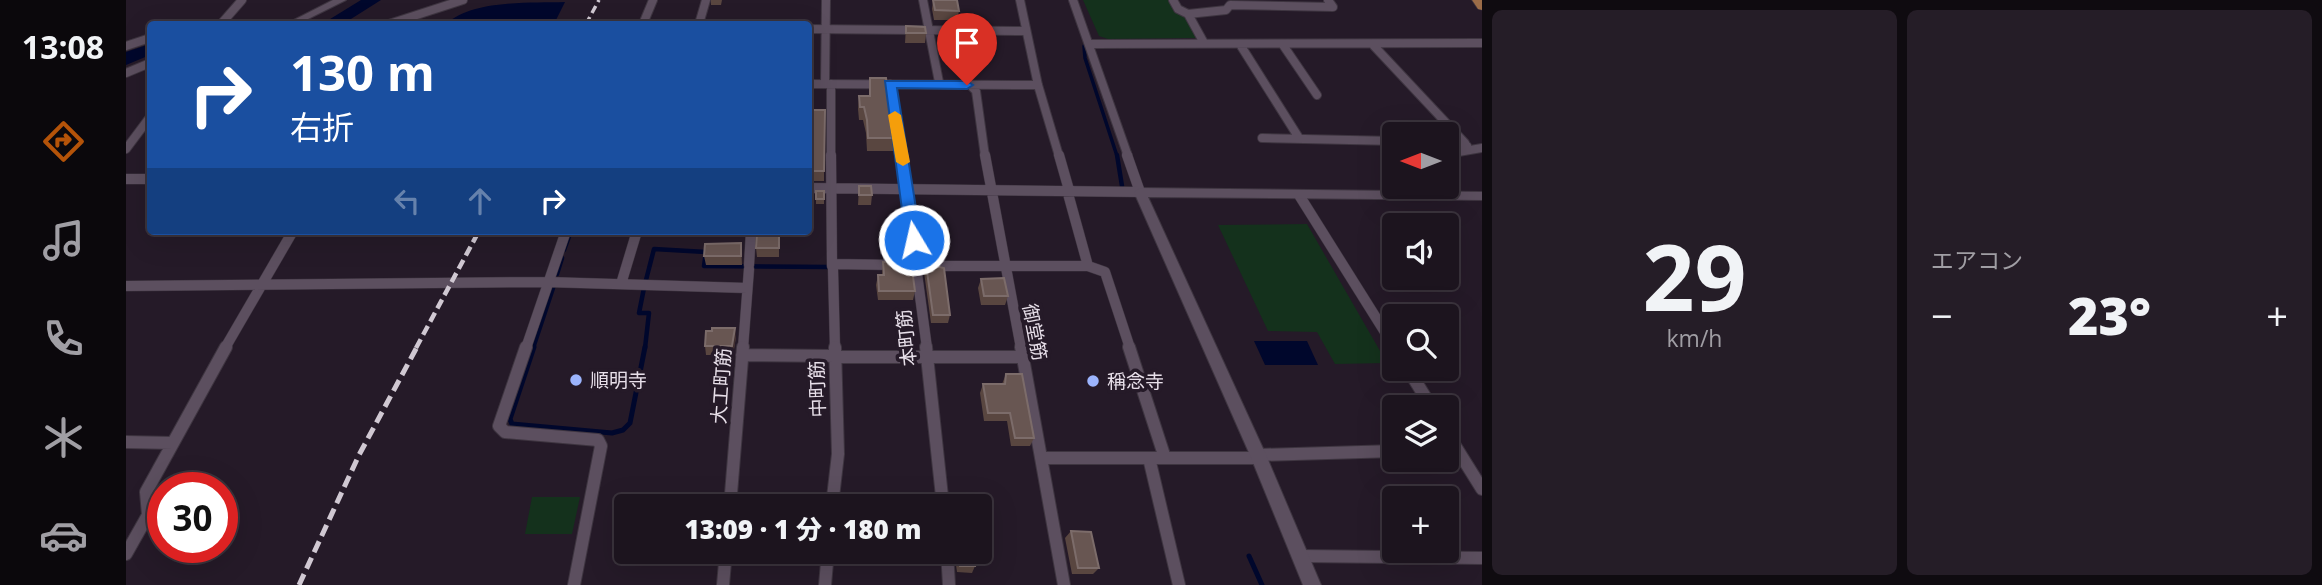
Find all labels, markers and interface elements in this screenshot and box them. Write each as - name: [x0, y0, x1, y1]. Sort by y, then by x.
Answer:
- pin: [937, 13, 997, 85]
- icon: arrive: [948, 24, 986, 62]
- text: 13:08: [22, 25, 104, 68]
- text: 130 m: [290, 39, 435, 105]
- icon: right: [175, 49, 266, 140]
- text: 右折: [290, 105, 354, 148]
- icon: directions: [39, 117, 88, 166]
- north arrow: [1382, 122, 1460, 200]
- map controls: [1382, 122, 1459, 563]
- icon: left: [388, 182, 426, 220]
- icon: ahead: [461, 182, 499, 220]
- icon: right: [534, 182, 572, 220]
- position arrow: [877, 203, 951, 277]
- button: sound: [1382, 213, 1459, 290]
- text: 29: [1642, 214, 1747, 338]
- icon: music: [39, 216, 88, 265]
- text: エアコン: [1931, 244, 2023, 276]
- text: 23°: [2068, 279, 2151, 350]
- text: −: [1931, 289, 1953, 341]
- text: +: [2266, 289, 2288, 341]
- street label: 御堂筋: [1017, 302, 1053, 362]
- button: search: [1382, 304, 1459, 381]
- street label: 本町筋: [890, 308, 922, 368]
- icon: phone: [39, 314, 88, 363]
- text: km/h: [1667, 322, 1722, 354]
- street label: 大工町筋: [705, 347, 737, 425]
- street label: 中町筋: [803, 360, 831, 418]
- place label: 順明寺: [590, 367, 647, 393]
- place label: 稱念寺: [1107, 368, 1164, 394]
- marker: 順明寺: [568, 372, 584, 388]
- marker: 稱念寺: [1085, 373, 1101, 389]
- button: layers: [1382, 395, 1459, 472]
- icon: climate: [39, 413, 88, 462]
- speed limit sign: 30: [147, 472, 238, 563]
- button: +: [1382, 486, 1459, 563]
- icon: car: [39, 511, 88, 560]
- text: 13:09 · 1 分 · 180 m: [685, 511, 921, 547]

